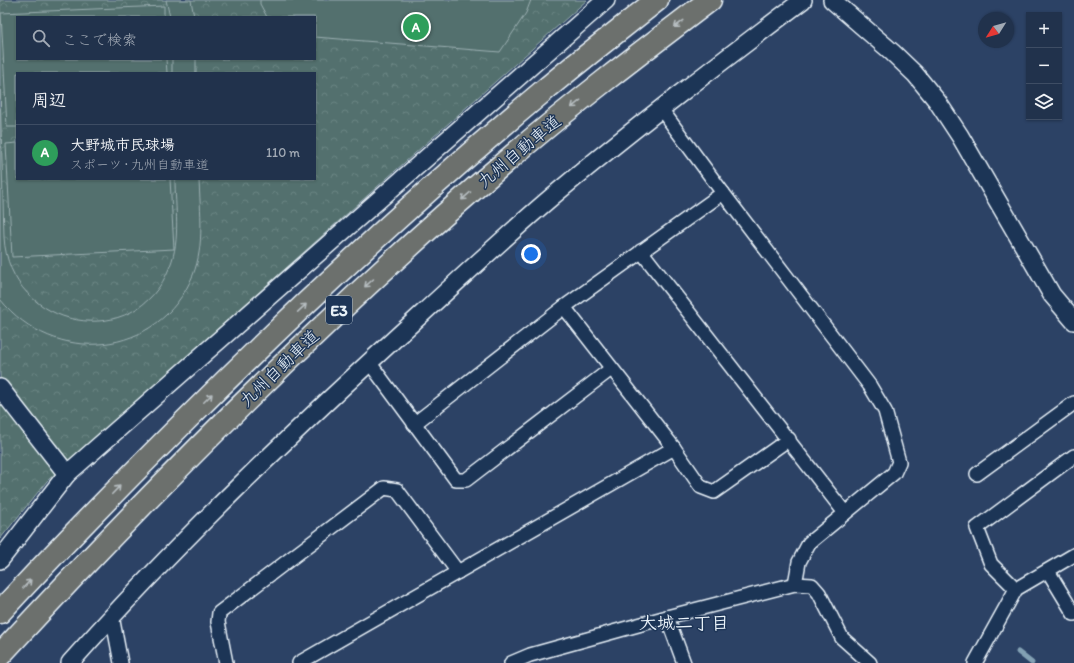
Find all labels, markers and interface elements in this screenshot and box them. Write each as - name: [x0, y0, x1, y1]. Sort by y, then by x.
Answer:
- pin: A: [403, 12, 429, 42]
- north arrow: [978, 12, 1014, 48]
- map controls: [1026, 12, 1062, 120]
- button: +: [1026, 12, 1062, 48]
- search box: [16, 16, 316, 60]
- one-way arrow: [673, 19, 684, 28]
- icon: search: [30, 27, 52, 49]
- text: ここで検索: [62, 31, 137, 49]
- button: −: [1026, 48, 1062, 84]
- button: layers: [1026, 84, 1062, 120]
- text: 周辺: [32, 90, 66, 110]
- one-way arrow: [571, 99, 582, 108]
- street label: 九州自動車道: [474, 111, 564, 191]
- text: 大野城市民球場: [70, 136, 175, 154]
- text: A: [41, 145, 49, 160]
- text: 110 m: [266, 145, 300, 160]
- text: スポーツ · 九州自動車道: [70, 157, 209, 172]
- one-way arrow: [461, 191, 471, 200]
- your location: [521, 244, 541, 264]
- one-way arrow: [363, 278, 374, 287]
- road number: E3: [326, 296, 352, 324]
- one-way arrow: [297, 303, 307, 312]
- street label: 九州自動車道: [235, 325, 323, 411]
- one-way arrow: [203, 393, 213, 403]
- one-way arrow: [112, 485, 121, 495]
- one-way arrow: [22, 579, 31, 589]
- district label: 大城二丁目: [639, 612, 729, 634]

